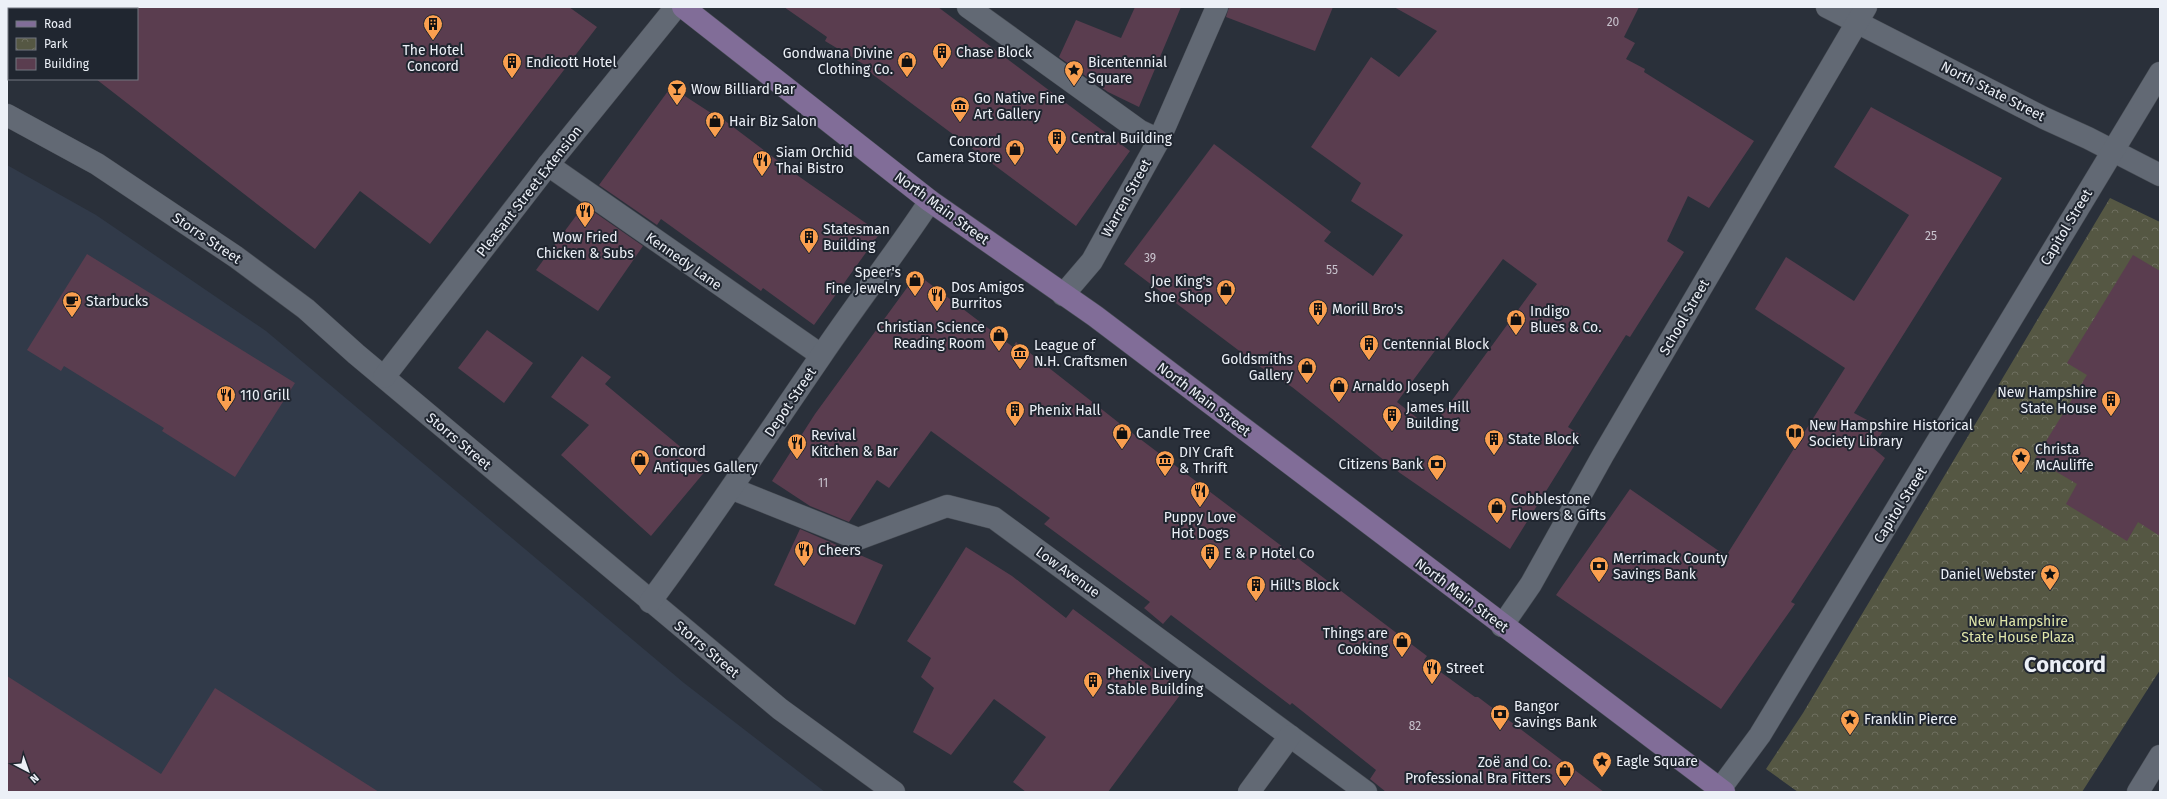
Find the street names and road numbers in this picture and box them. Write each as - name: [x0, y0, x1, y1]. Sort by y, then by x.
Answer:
- street label: North State Street: [1938, 58, 2048, 125]
- street label: Pleasant Street Extension: [473, 122, 586, 260]
- street label: Warren Street: [1098, 155, 1155, 240]
- street label: North Main Street: [891, 168, 993, 249]
- street label: Capitol Street: [2037, 185, 2096, 269]
- street label: Storrs Street: [169, 209, 245, 268]
- street label: Kennedy Lane: [642, 229, 725, 294]
- street label: School Street: [1656, 276, 1713, 358]
- street label: North Main Street: [1154, 359, 1254, 441]
- street label: Depot Street: [761, 364, 820, 440]
- street label: Storrs Street: [423, 409, 495, 474]
- street label: Capitol Street: [1870, 463, 1931, 546]
- street label: Low Avenue: [1032, 543, 1103, 601]
- street label: North Main Street: [1412, 555, 1512, 637]
- street label: Storrs Street: [671, 617, 743, 682]

